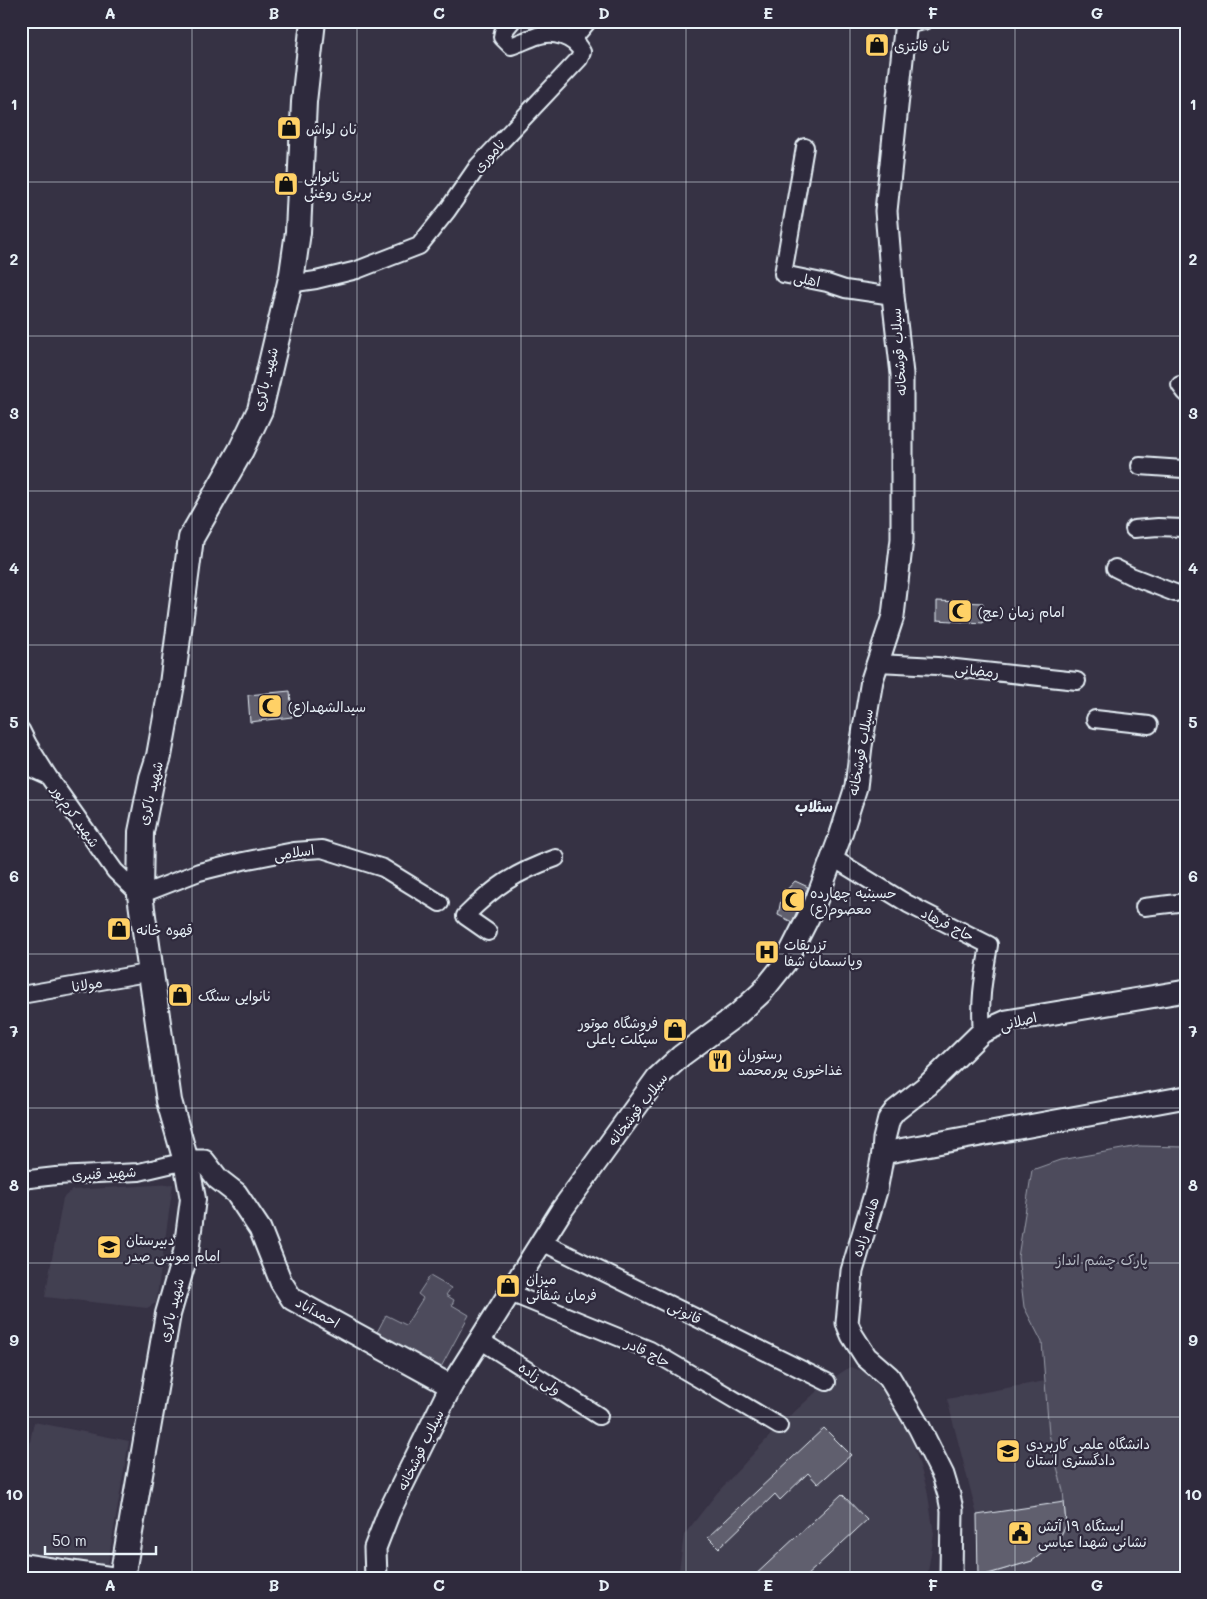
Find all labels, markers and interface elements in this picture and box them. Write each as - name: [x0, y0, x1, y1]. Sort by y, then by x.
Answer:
- text: A: [104, 2, 116, 23]
- text: B: [269, 2, 279, 23]
- text: C: [433, 2, 445, 23]
- text: D: [598, 2, 610, 23]
- text: E: [763, 2, 773, 23]
- text: F: [928, 2, 938, 23]
- text: G: [1091, 2, 1103, 23]
- shop icon: نان فانتزی: [864, 32, 890, 58]
- place label: نان فانتزی: [894, 36, 950, 55]
- text: 1: [10, 93, 18, 114]
- text: 1: [1189, 93, 1197, 114]
- shop icon: نان لواش: [276, 115, 302, 141]
- place label: نان لواش: [306, 119, 357, 139]
- street label: ناموری: [469, 134, 509, 176]
- place label: نانوایی بربری روغنی: [304, 167, 372, 202]
- shop icon: نانوایی بربری روغنی: [273, 171, 299, 197]
- text: 2: [10, 248, 19, 269]
- text: 2: [1189, 248, 1198, 269]
- street label: اهلی: [792, 267, 822, 291]
- street label: سیلاب قوشخانه: [885, 307, 911, 397]
- street label: شهید باکری: [248, 345, 282, 413]
- text: 3: [9, 402, 19, 423]
- text: 3: [1188, 402, 1198, 423]
- text: 4: [9, 557, 19, 578]
- text: 4: [1188, 557, 1198, 578]
- mosque icon: امام زمان (عج): [947, 598, 973, 624]
- place label: امام زمان (عج): [978, 602, 1065, 623]
- street label: رمضانی: [954, 658, 1000, 682]
- mosque icon: سیدالشهدا(ع): [257, 693, 283, 719]
- place label: سیدالشهدا(ع): [288, 697, 366, 717]
- street label: سیلاب قوشخانه: [843, 707, 877, 797]
- text: 5: [9, 711, 19, 732]
- text: 5: [1188, 711, 1198, 732]
- street label: شهید باکری: [133, 759, 167, 827]
- street label: شهید کرم‌پور: [45, 780, 104, 853]
- district label: سئلاب: [795, 796, 833, 816]
- street label: اسلامی: [272, 840, 316, 864]
- text: 6: [9, 865, 19, 886]
- text: 6: [1188, 865, 1198, 886]
- place label: حسینیه چهارده معصوم(ع): [810, 883, 897, 921]
- mosque icon: حسینیه چهارده معصوم(ع): [780, 887, 806, 913]
- street label: حاج فرهاد: [918, 903, 978, 946]
- shop icon: قهوه خانه: [106, 916, 132, 942]
- place label: قهوه خانه: [136, 920, 193, 940]
- place label: تزریقات وپانسمان شفا: [784, 935, 863, 971]
- hospital icon: تزریقات وپانسمان شفا: [754, 939, 780, 965]
- street label: مولانا: [70, 972, 104, 997]
- shop icon: نانوایی سنگک: [167, 982, 193, 1008]
- place label: نانوایی سنگک: [198, 986, 271, 1005]
- street label: اصلانی: [997, 1007, 1039, 1035]
- place label: فروشگاه موتور سیکلت یاعلی: [577, 1013, 658, 1048]
- shop icon: فروشگاه موتور سیکلت یاعلی: [662, 1017, 688, 1043]
- text: 7: [10, 1020, 19, 1041]
- text: 7: [1189, 1020, 1198, 1041]
- place label: رستوران غذاخوری پورمحمد: [738, 1044, 843, 1080]
- restaurant icon: رستوران غذاخوری پورمحمد: [707, 1048, 733, 1074]
- street label: سیلاب قوشخانه: [602, 1068, 672, 1150]
- street label: شهید قنبری: [71, 1162, 137, 1184]
- text: 8: [9, 1174, 19, 1195]
- text: 8: [1188, 1174, 1198, 1195]
- street label: هاشم زاده: [847, 1195, 885, 1260]
- place label: دبیرستان امام موسی صدر: [125, 1230, 220, 1267]
- school or university icon: دبیرستان امام موسی صدر: [96, 1234, 122, 1260]
- park label: پارک چشم انداز: [1055, 1250, 1148, 1271]
- place label: میزان فرمان شفائی: [526, 1269, 597, 1304]
- shop icon: میزان فرمان شفائی: [495, 1273, 521, 1299]
- street label: شهید باکری: [154, 1276, 188, 1344]
- street label: احمدآباد: [293, 1292, 343, 1332]
- street label: قانونی: [665, 1296, 705, 1328]
- text: 9: [9, 1329, 19, 1350]
- text: 9: [1188, 1329, 1198, 1350]
- street label: حاج قادر: [621, 1332, 674, 1372]
- street label: ولی زاده: [515, 1357, 565, 1399]
- street label: سیلاب قوشخانه: [392, 1406, 448, 1494]
- place label: دانشگاه علمی کاربردی دادگستری استان: [1026, 1434, 1150, 1469]
- school or university icon: دانشگاه علمی کاربردی دادگستری استان: [995, 1438, 1021, 1464]
- text: 10: [5, 1483, 23, 1504]
- text: 10: [1184, 1483, 1202, 1504]
- place label: ایستگاه ۱۹ آتش نشانی شهدا عباسی: [1038, 1516, 1147, 1551]
- public building icon: ایستگاه ۱۹ آتش نشانی شهدا عباسی: [1007, 1520, 1033, 1546]
- scale bar: [45, 1524, 156, 1556]
- text: 50 m: [52, 1530, 87, 1550]
- text: A: [104, 1574, 116, 1595]
- text: B: [269, 1574, 279, 1595]
- text: C: [433, 1574, 445, 1595]
- text: D: [598, 1574, 610, 1595]
- text: E: [763, 1574, 773, 1595]
- text: F: [928, 1574, 938, 1595]
- text: G: [1091, 1574, 1103, 1595]

